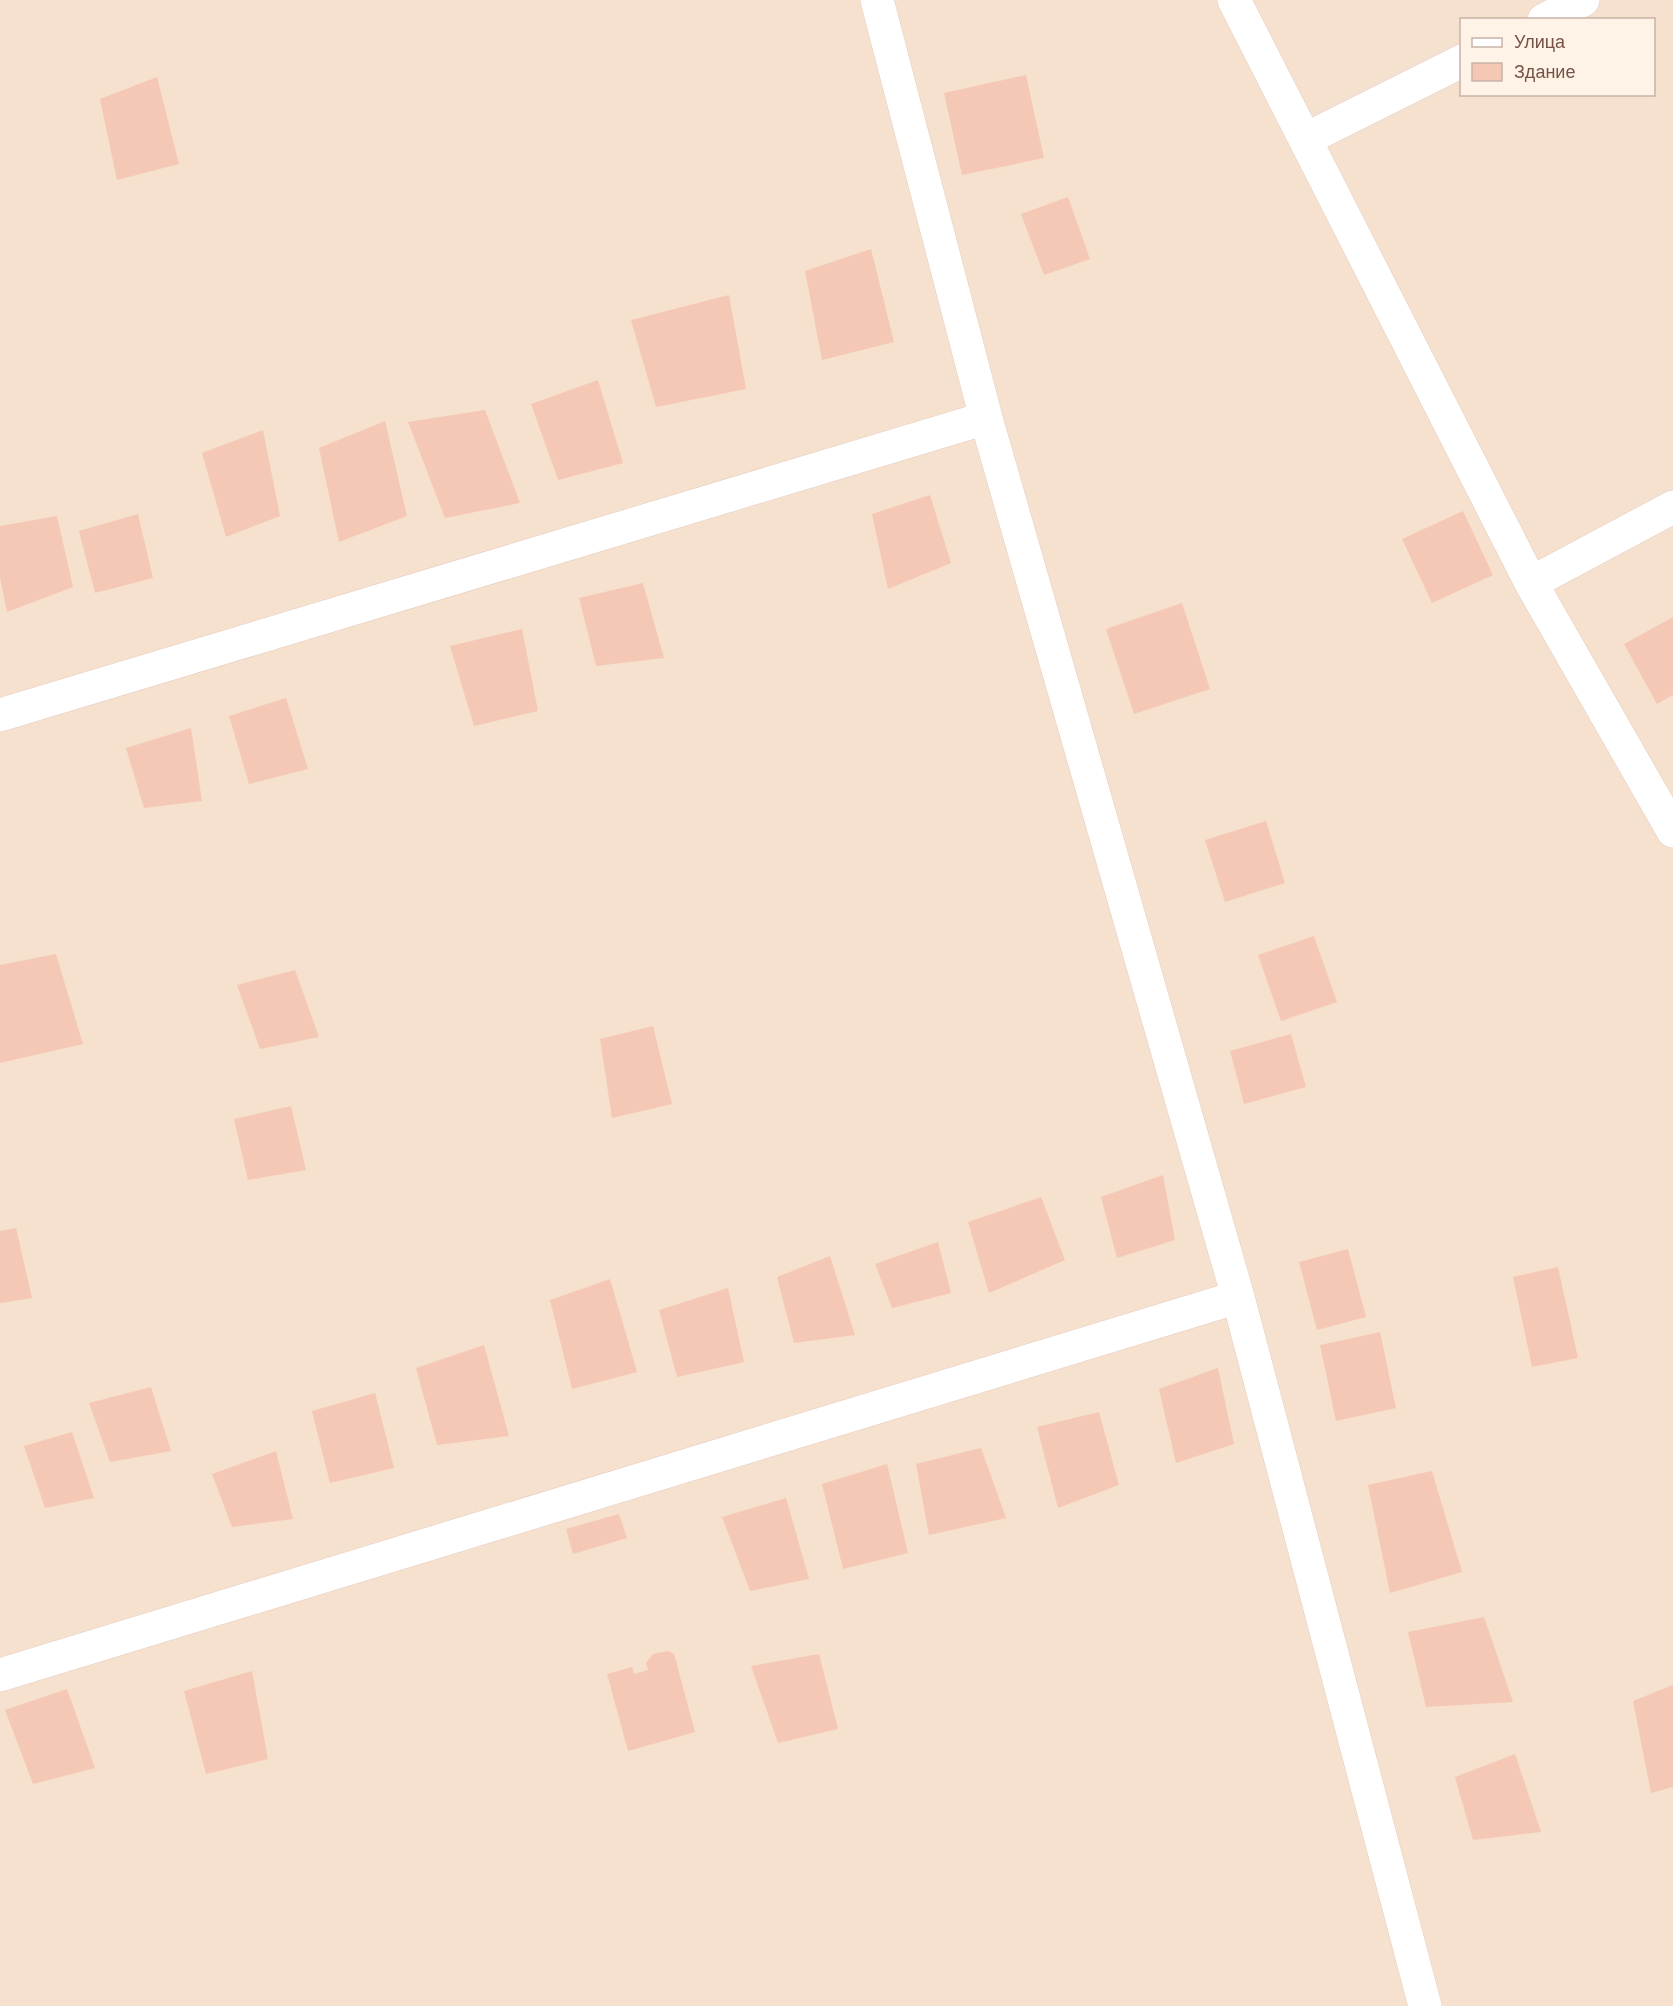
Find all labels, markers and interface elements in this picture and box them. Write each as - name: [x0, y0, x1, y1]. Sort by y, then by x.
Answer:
- legend: [1460, 18, 1655, 96]
- text: Улица: [1514, 32, 1566, 52]
- text: Здание: [1514, 62, 1575, 82]

